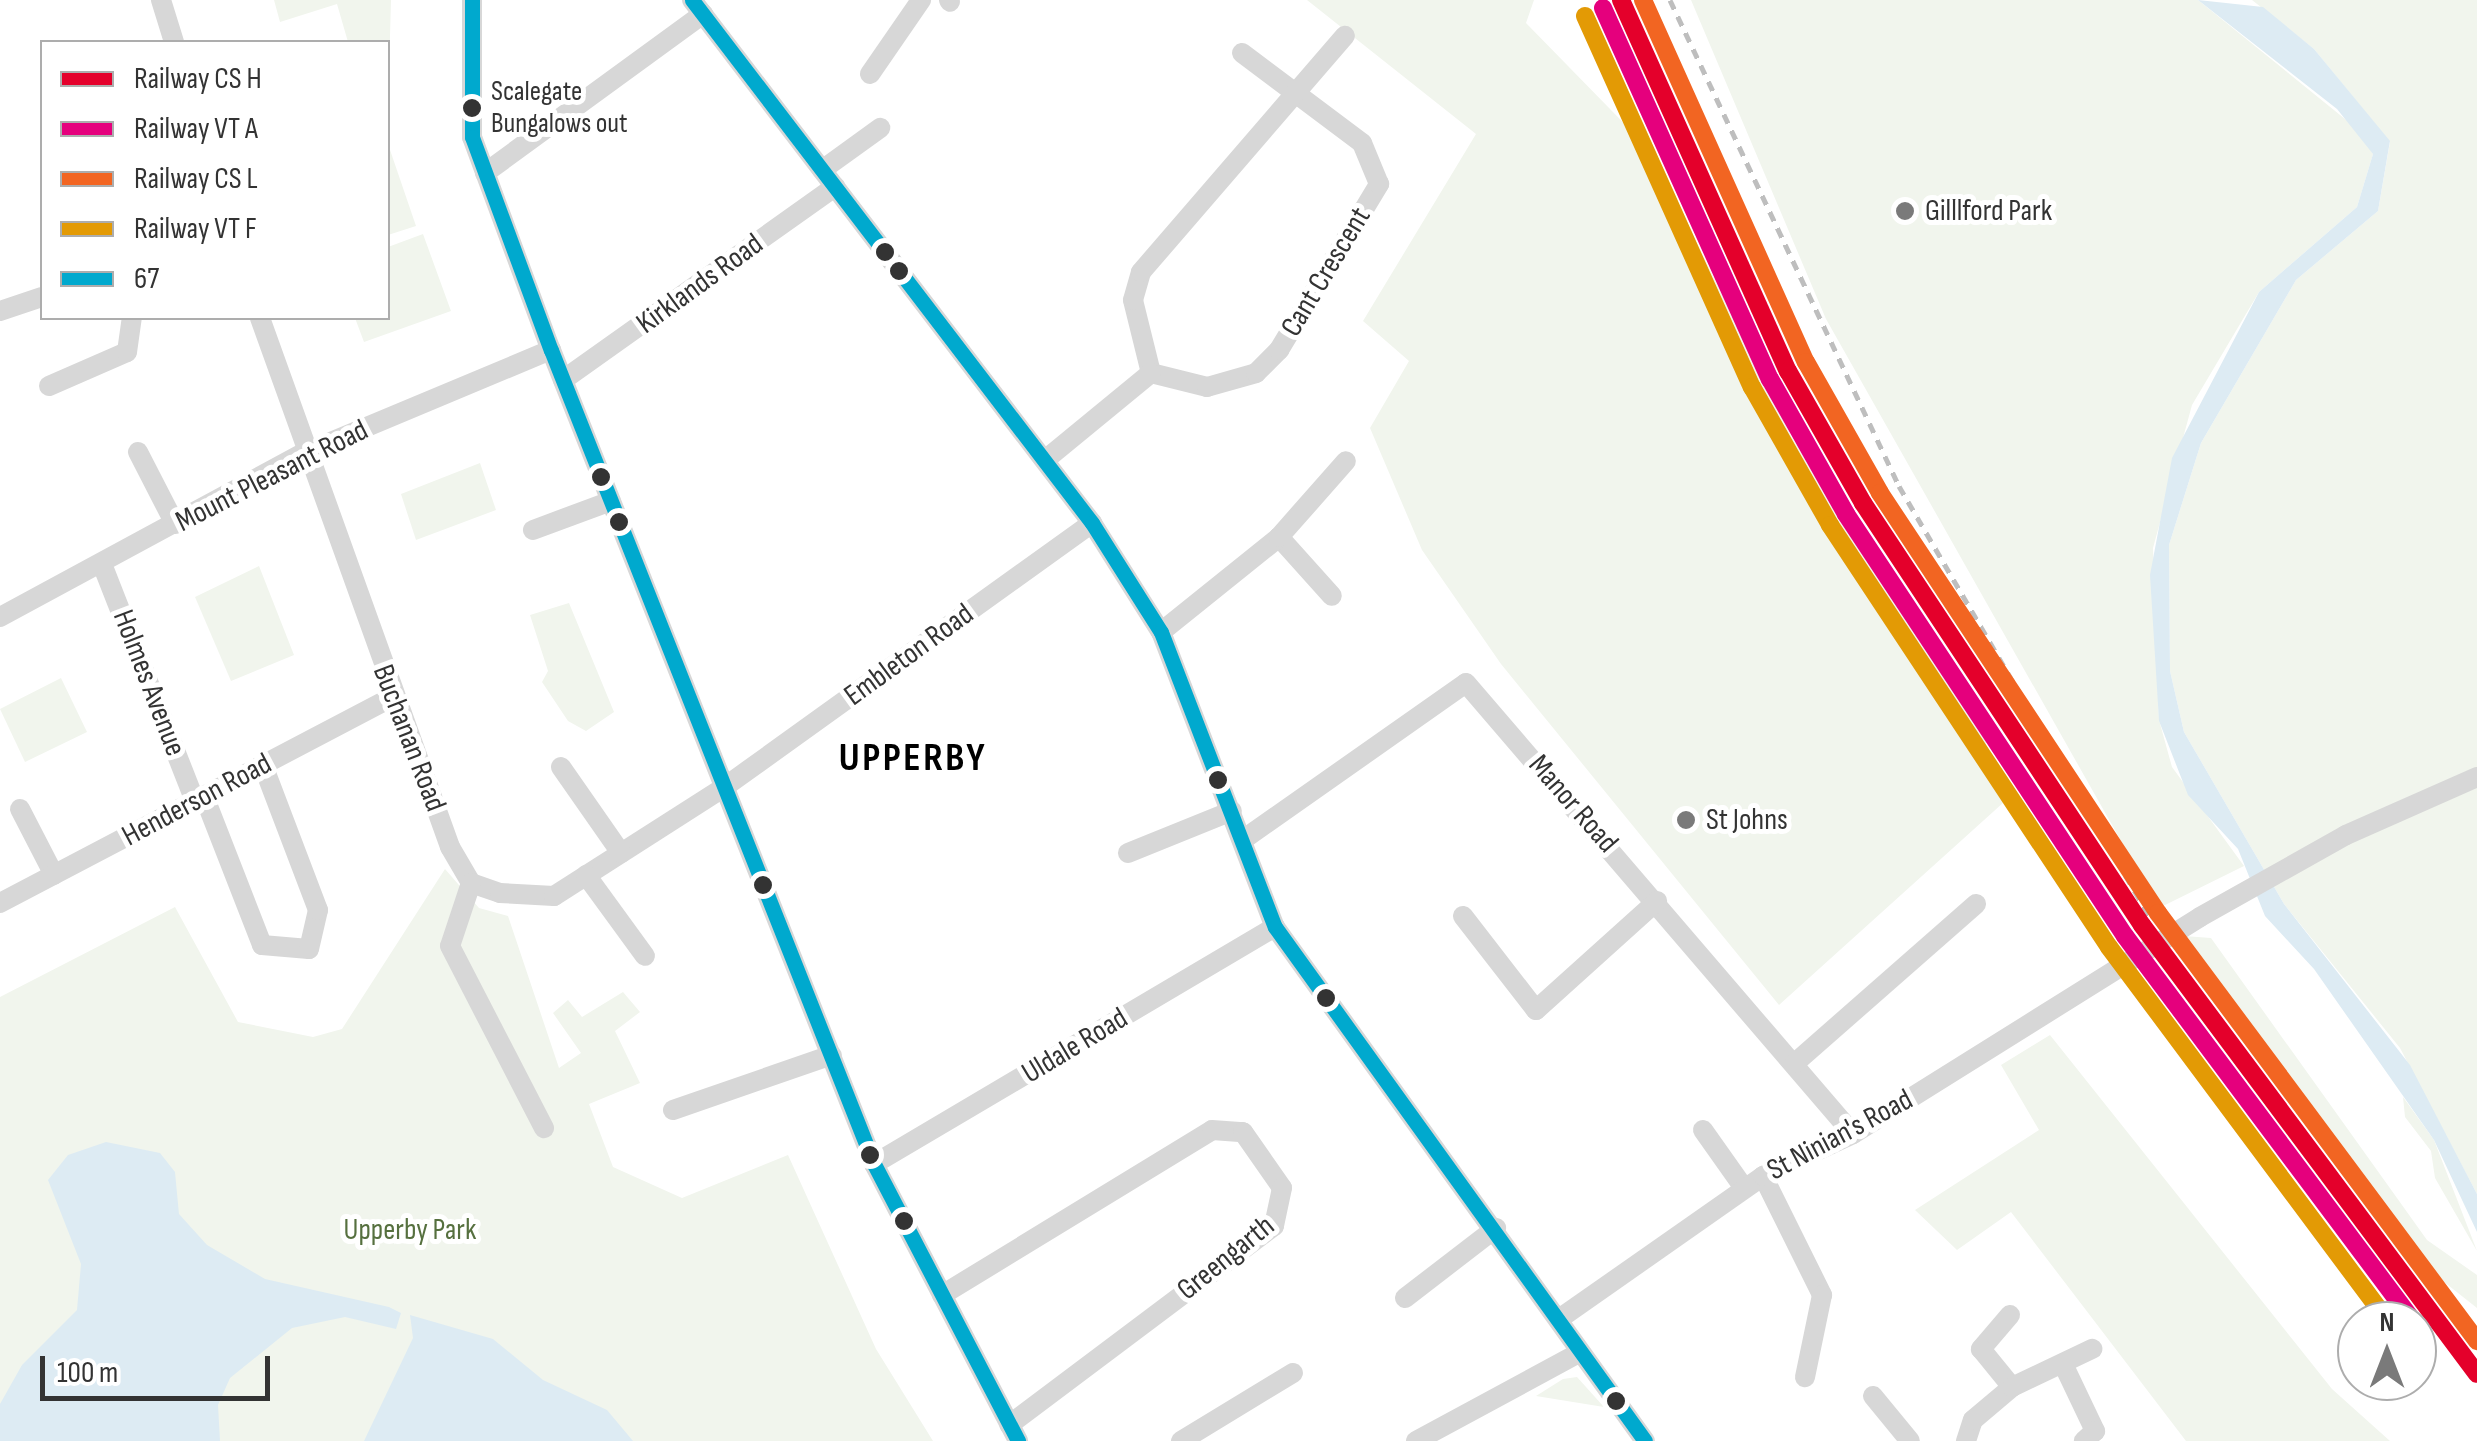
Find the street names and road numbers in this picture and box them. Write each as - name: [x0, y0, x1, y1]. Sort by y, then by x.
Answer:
- street label: Cant Crescent: [1273, 201, 1379, 343]
- street label: Kirklands Road: [630, 226, 770, 342]
- street label: Mount Pleasant Road: [170, 412, 374, 540]
- street label: Embleton Road: [838, 596, 980, 714]
- street label: Holmes Avenue: [105, 605, 193, 761]
- street label: Buchanan Road: [365, 660, 453, 816]
- street label: Henderson Road: [116, 746, 278, 854]
- street label: Manor Road: [1521, 748, 1625, 860]
- street label: Uldale Road: [1016, 1000, 1134, 1092]
- street label: St Ninian's Road: [1761, 1082, 1919, 1188]
- street label: Greengarth: [1170, 1208, 1282, 1308]

